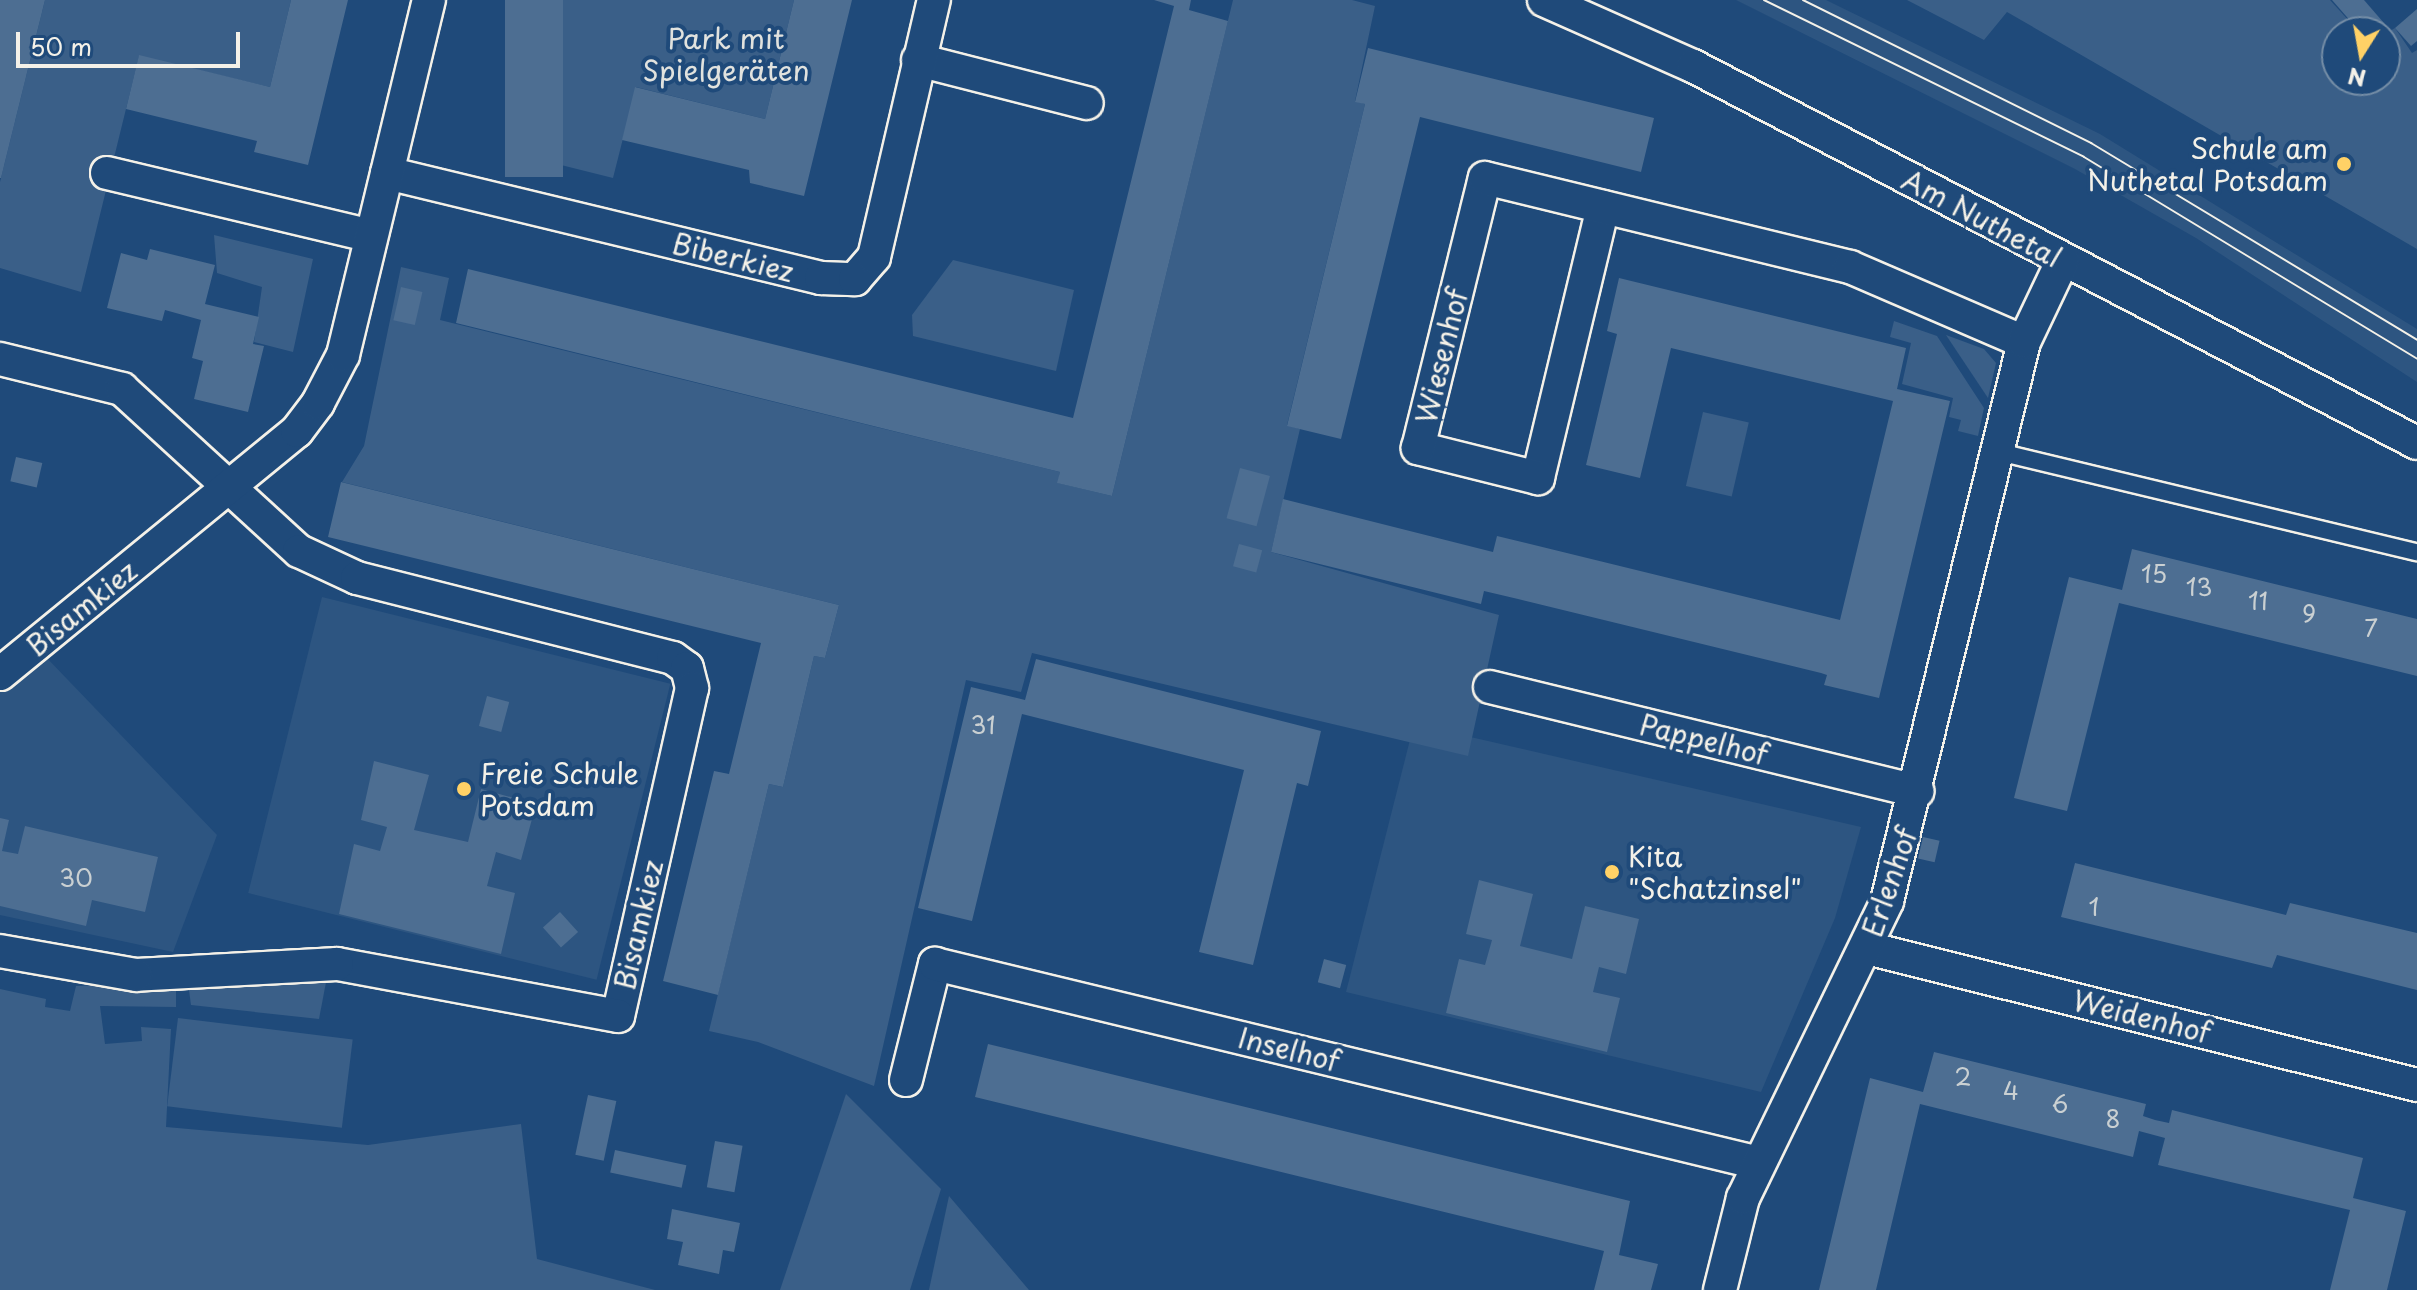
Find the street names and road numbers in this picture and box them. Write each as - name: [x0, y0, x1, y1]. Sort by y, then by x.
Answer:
- street label: Am Nuthetal: [1897, 162, 2067, 274]
- street label: Biberkiez: [669, 226, 797, 288]
- street label: Wiesenhof: [1408, 285, 1474, 427]
- street label: Bisamkiez: [19, 553, 143, 663]
- street label: Pappelhof: [1636, 707, 1772, 771]
- street label: Erlenhof: [1855, 823, 1923, 941]
- street label: Bisamkiez: [607, 857, 669, 993]
- street label: Weidenhof: [2070, 983, 2214, 1049]
- street label: Inselhof: [1235, 1020, 1343, 1078]

